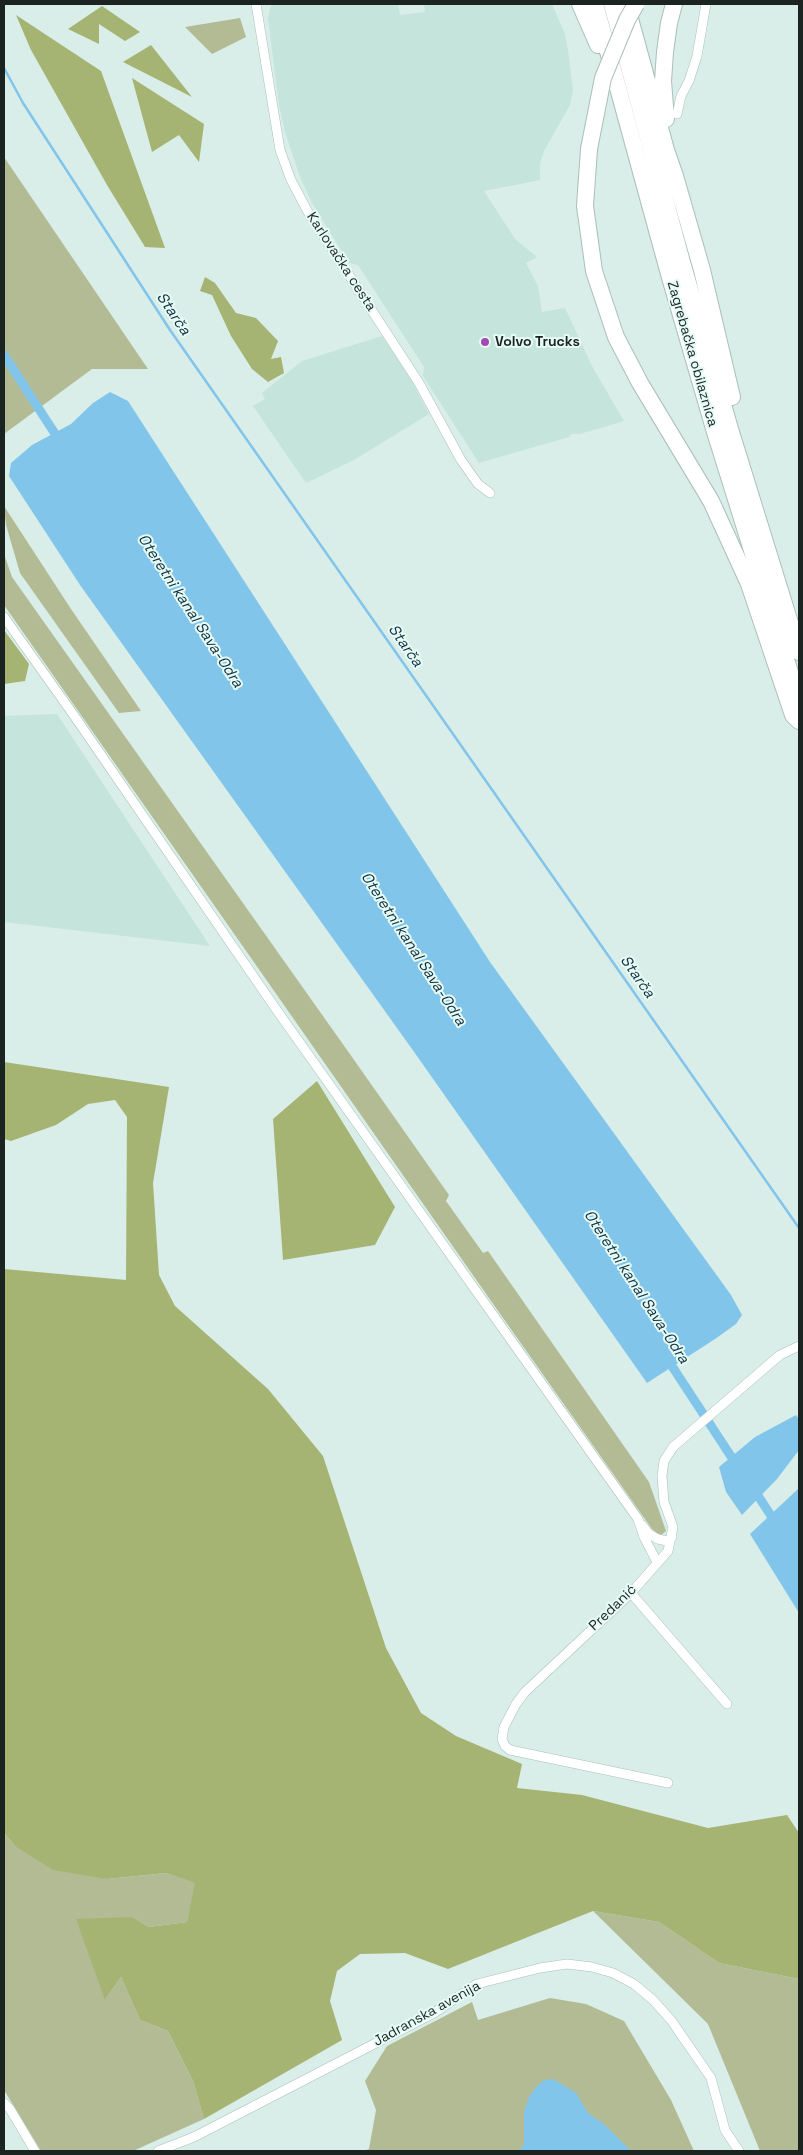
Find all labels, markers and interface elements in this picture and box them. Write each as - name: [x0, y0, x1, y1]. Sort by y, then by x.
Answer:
- street label: Karlovačka cesta: [303, 209, 379, 315]
- street label: Zagrebačka obilaznica: [663, 279, 721, 429]
- water label: Starča: [152, 289, 194, 339]
- place label: Volvo Trucks: [495, 334, 580, 350]
- marker: Volvo Trucks: [479, 336, 491, 348]
- water label: Oteretni kanal Sava-Odra: [134, 531, 246, 691]
- water label: Starča: [384, 621, 426, 671]
- water label: Oteretni kanal Sava-Odra: [357, 869, 469, 1029]
- water label: Starča: [616, 952, 658, 1002]
- water label: Oteretni kanal Sava-Odra: [580, 1207, 692, 1367]
- street label: Predanić: [586, 1581, 640, 1635]
- street label: Jadranska avenija: [371, 1978, 483, 2050]

